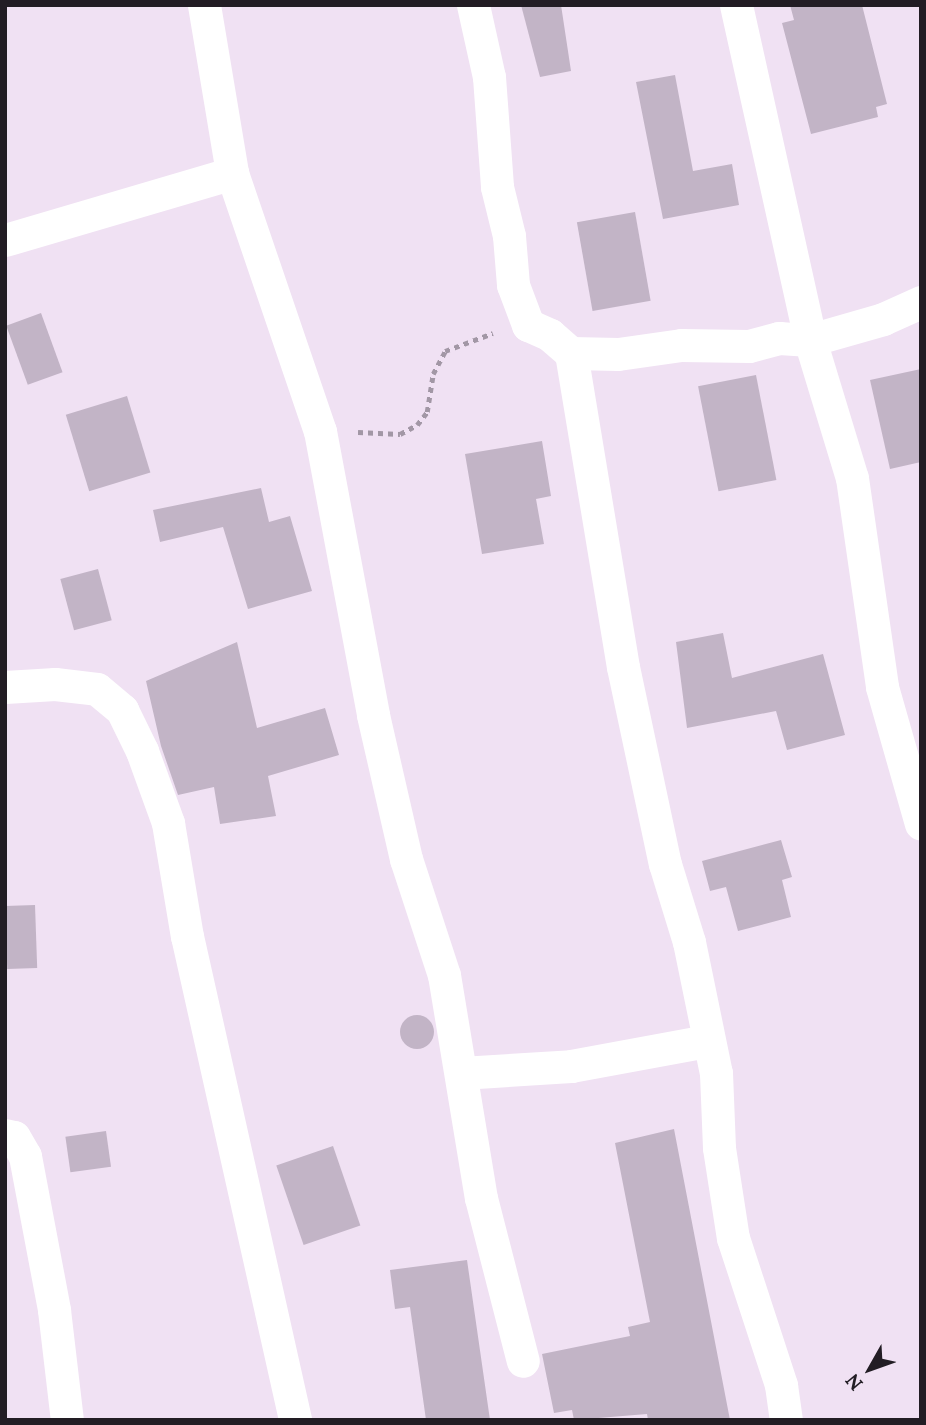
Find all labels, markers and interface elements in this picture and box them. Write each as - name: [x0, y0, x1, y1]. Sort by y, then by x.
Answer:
- north arrow: [835, 1334, 905, 1404]
- text: N: [840, 1369, 868, 1396]

